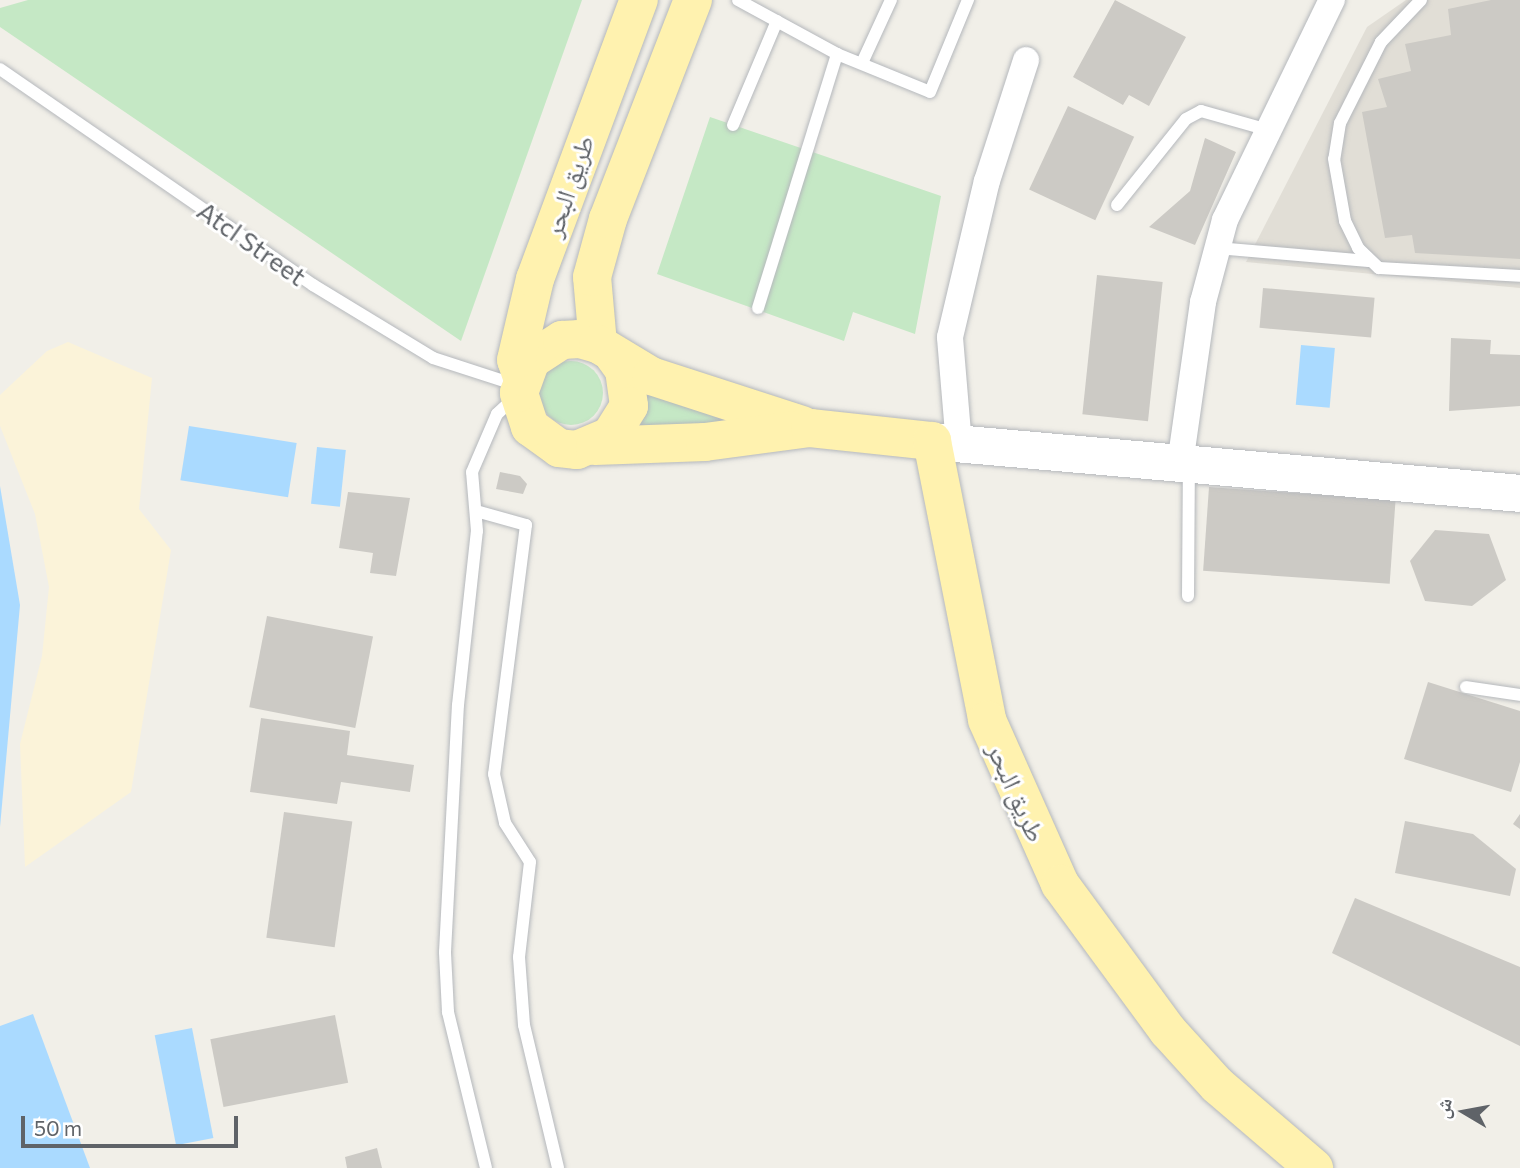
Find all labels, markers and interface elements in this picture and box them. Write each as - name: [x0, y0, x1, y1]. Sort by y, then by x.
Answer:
- street label: طريق البحر: [536, 131, 600, 241]
- street label: Atcl Street: [192, 194, 312, 292]
- street label: طريق البحر: [981, 738, 1053, 846]
- north arrow: [1429, 1077, 1499, 1147]
- text: ش: [1430, 1096, 1456, 1120]
- scale bar: [24, 1102, 242, 1146]
- text: 50 m: [34, 1115, 82, 1140]

